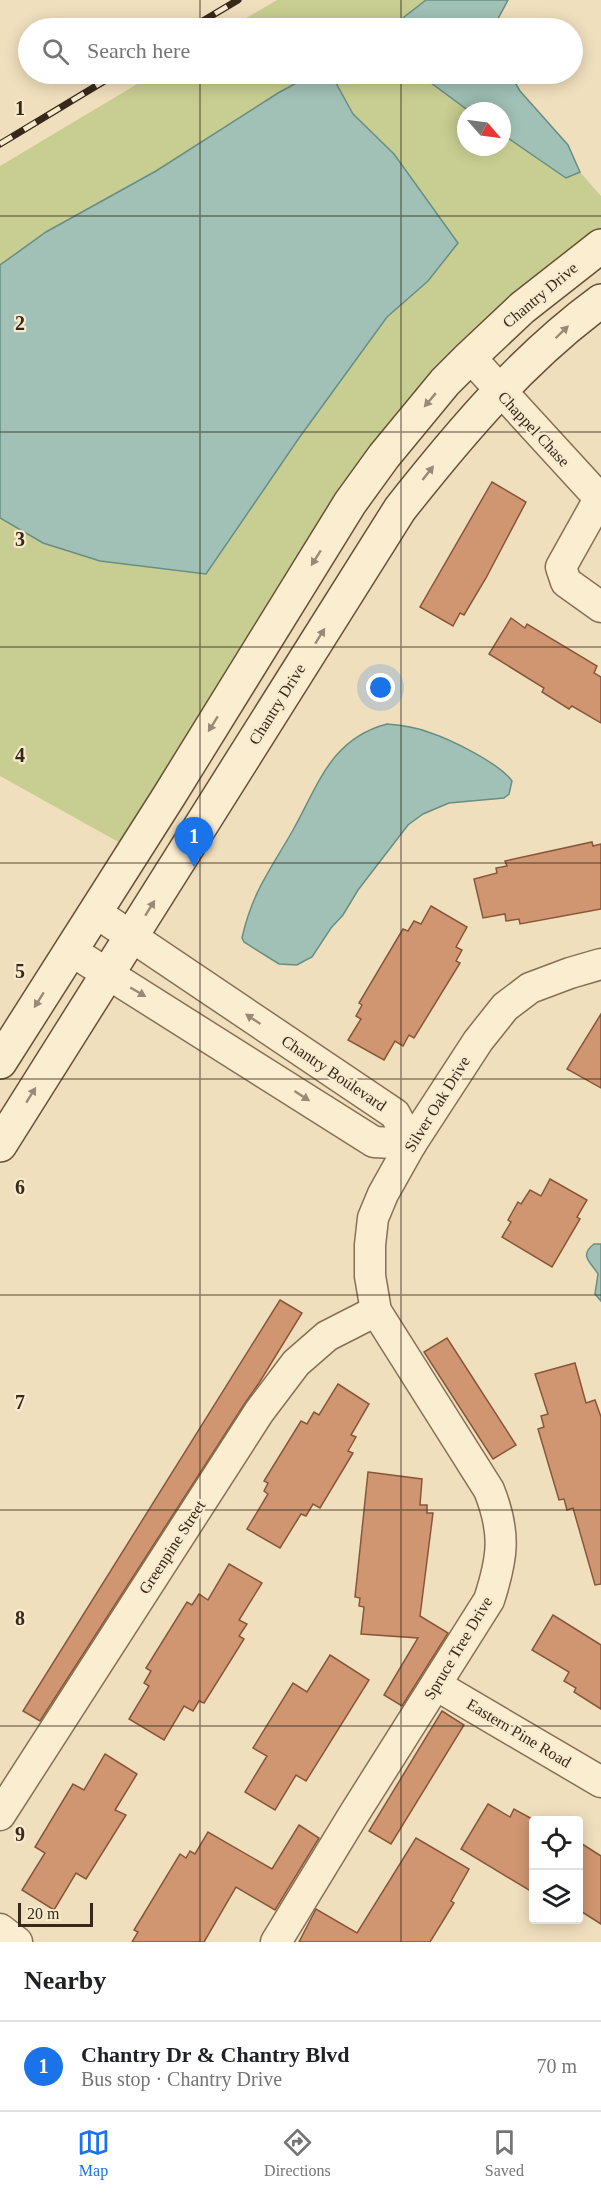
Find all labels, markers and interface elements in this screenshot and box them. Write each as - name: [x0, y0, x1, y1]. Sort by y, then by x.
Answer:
- search box: [18, 18, 583, 84]
- icon: search: [39, 35, 72, 68]
- text: Search here: [87, 38, 190, 63]
- text: 1: [15, 97, 25, 119]
- north arrow: [457, 102, 511, 156]
- street label: Chantry Drive: [499, 259, 581, 332]
- text: 2: [15, 312, 25, 334]
- one-way arrow: [554, 325, 568, 339]
- street label: Chappel Chase: [494, 388, 573, 471]
- one-way arrow: [424, 392, 437, 407]
- one-way arrow: [421, 466, 433, 481]
- text: 3: [15, 528, 25, 550]
- one-way arrow: [311, 550, 322, 566]
- one-way arrow: [315, 628, 326, 644]
- street label: Chantry Drive: [245, 660, 309, 748]
- your location: [366, 673, 395, 702]
- one-way arrow: [208, 716, 219, 732]
- text: 4: [15, 744, 25, 766]
- pin: 1: [174, 818, 214, 867]
- one-way arrow: [144, 899, 155, 916]
- text: 5: [15, 960, 25, 982]
- one-way arrow: [130, 987, 147, 997]
- one-way arrow: [33, 991, 45, 1007]
- one-way arrow: [245, 1013, 261, 1025]
- street label: Chantry Boulevard: [278, 1032, 389, 1115]
- street label: Silver Oak Drive: [401, 1053, 473, 1155]
- one-way arrow: [26, 1087, 37, 1103]
- one-way arrow: [294, 1091, 311, 1102]
- text: 6: [15, 1176, 25, 1198]
- text: 7: [15, 1391, 25, 1413]
- street label: Greenpine Street: [135, 1497, 210, 1597]
- street label: Spruce Tree Drive: [421, 1593, 496, 1703]
- text: 8: [15, 1607, 25, 1629]
- street label: Eastern Pine Road: [464, 1695, 574, 1771]
- map controls: [529, 1816, 583, 1924]
- button: locate: [529, 1816, 583, 1870]
- text: 9: [15, 1823, 25, 1845]
- button: layers: [529, 1870, 583, 1924]
- scale bar: [18, 1900, 93, 1928]
- text: 20 m: [27, 1905, 59, 1922]
- text: Nearby: [24, 1966, 106, 1995]
- text: Chantry Dr & Chantry Blvd: [81, 2042, 350, 2067]
- text: 1: [39, 2055, 49, 2077]
- text: 70 m: [536, 2055, 577, 2077]
- text: Bus stop · Chantry Drive: [81, 2068, 282, 2090]
- tab: Map: [77, 2126, 110, 2180]
- tab: Directions: [264, 2126, 331, 2180]
- tab: Saved: [485, 2126, 524, 2180]

